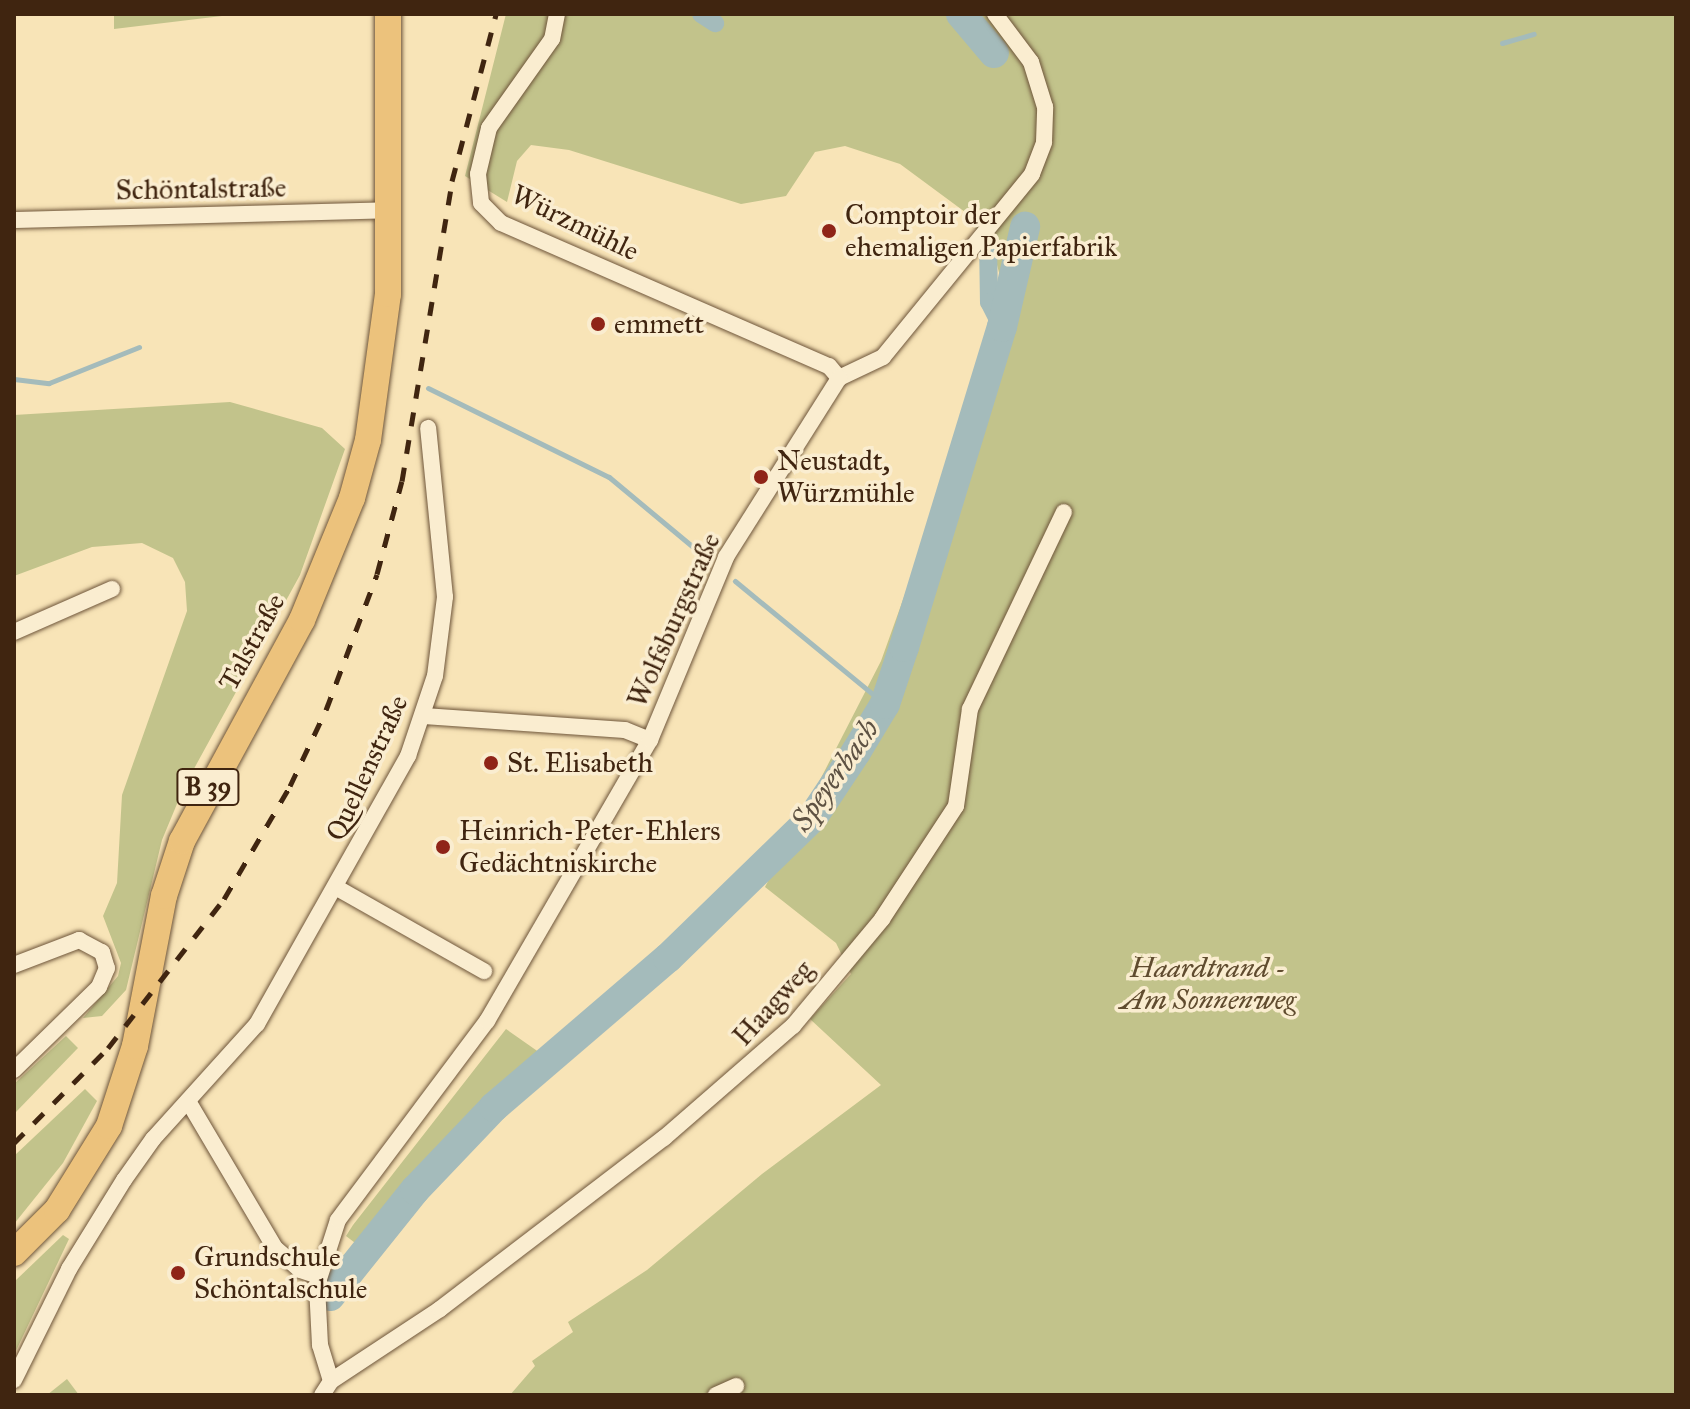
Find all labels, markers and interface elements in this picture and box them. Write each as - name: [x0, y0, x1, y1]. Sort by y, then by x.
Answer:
- street label: Schöntalstraße: [115, 171, 287, 207]
- street label: Würzmühle: [506, 178, 644, 268]
- place label: Comptoir der ehemaligen Papierfabrik: [845, 198, 1117, 264]
- marker: Comptoir der ehemaligen Papierfabrik: [820, 222, 838, 240]
- place label: emmett: [614, 307, 704, 341]
- marker: emmett: [589, 315, 607, 333]
- place label: Neustadt, Würzmühle: [777, 444, 915, 510]
- marker: Neustadt, Würzmühle: [752, 468, 770, 486]
- street label: Wolfsburgstraße: [621, 528, 727, 712]
- street label: Talstraße: [212, 588, 292, 696]
- street label: Quellenstraße: [319, 690, 415, 846]
- water label: Speyerbach: [783, 712, 887, 838]
- place label: St. Elisabeth: [507, 746, 653, 780]
- marker: St. Elisabeth: [482, 754, 500, 772]
- road number: B 39: [176, 765, 240, 809]
- place label: Heinrich-Peter-Ehlers Gedächtniskirche: [459, 814, 720, 880]
- marker: Heinrich-Peter-Ehlers Gedächtniskirche: [434, 838, 452, 856]
- park label: Haardtrand - Am Sonnenweg: [1120, 951, 1296, 1017]
- street label: Haagweg: [726, 953, 820, 1053]
- place label: Grundschule Schöntalschule: [194, 1240, 368, 1306]
- marker: Grundschule Schöntalschule: [169, 1264, 187, 1282]

